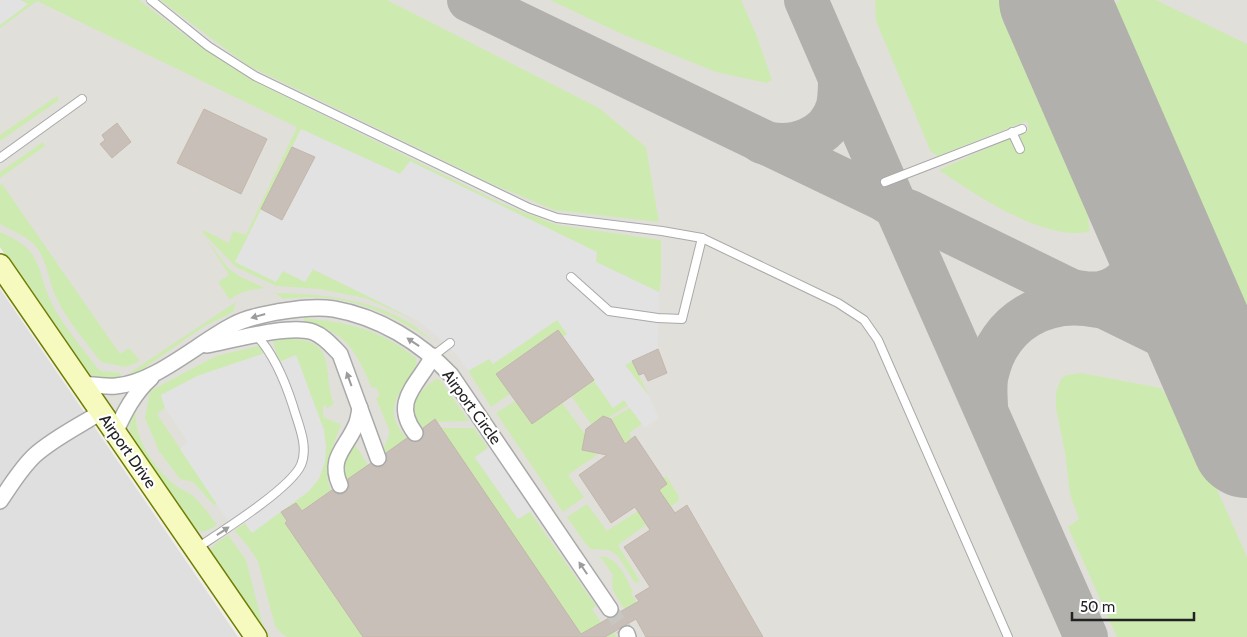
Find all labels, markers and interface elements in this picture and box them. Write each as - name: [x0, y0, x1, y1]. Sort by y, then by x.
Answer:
- one-way arrow: [251, 313, 266, 321]
- one-way arrow: [406, 337, 419, 347]
- street label: Airport Circle: [439, 366, 505, 448]
- one-way arrow: [345, 372, 353, 387]
- street label: Airport Drive: [96, 410, 160, 492]
- one-way arrow: [216, 526, 229, 536]
- one-way arrow: [578, 562, 588, 575]
- scale bar: [1072, 590, 1194, 622]
- text: 50 m: [1080, 598, 1115, 616]

